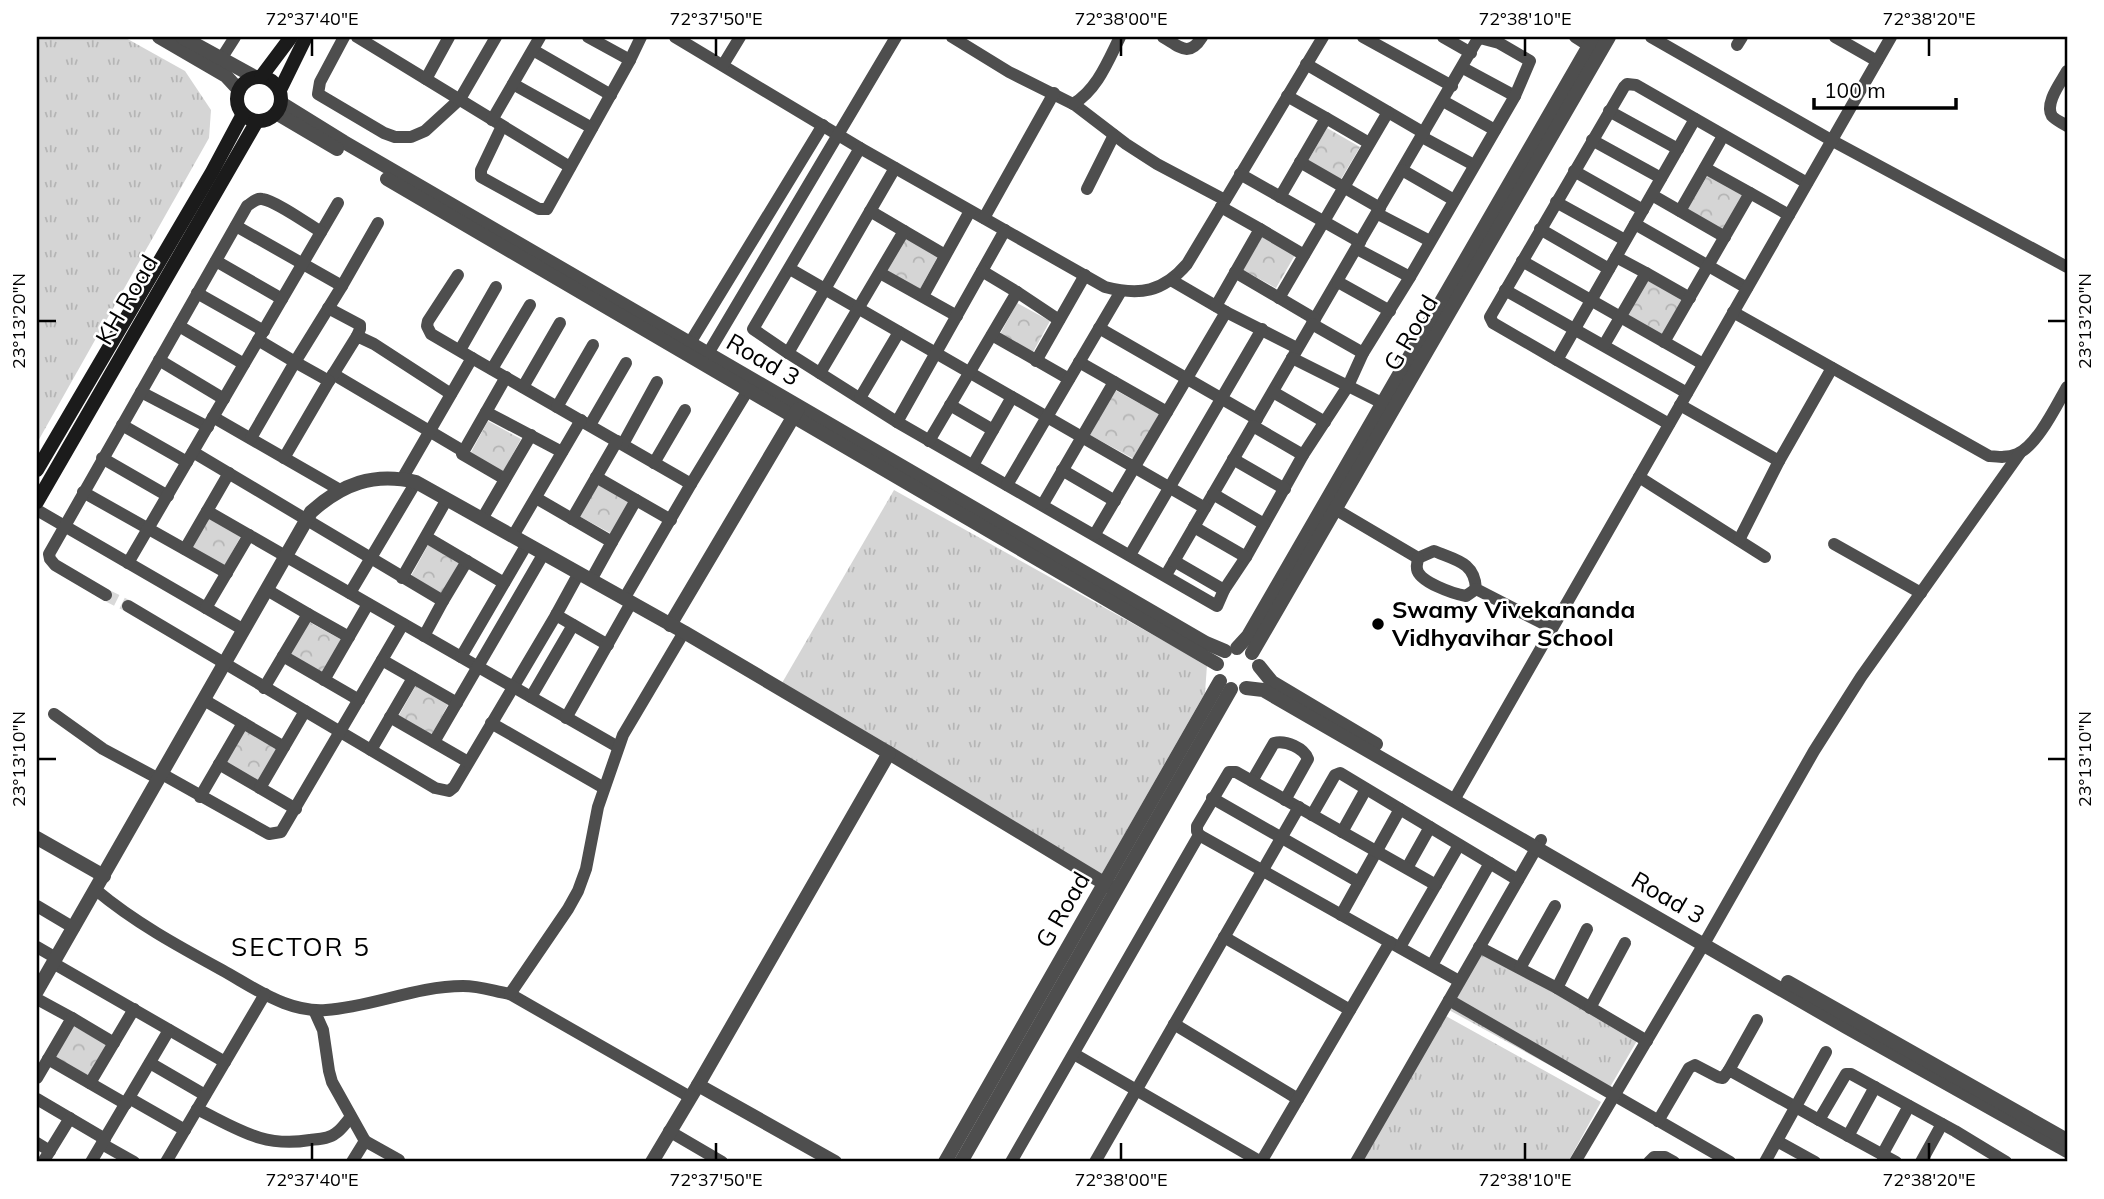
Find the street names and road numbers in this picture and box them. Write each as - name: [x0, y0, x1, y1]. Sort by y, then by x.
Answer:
- street label: KH Road: [88, 249, 164, 350]
- street label: G Road: [1376, 289, 1444, 376]
- street label: Road 3: [722, 326, 805, 392]
- street label: Road 3: [1627, 864, 1710, 930]
- street label: G Road: [1028, 866, 1096, 953]

